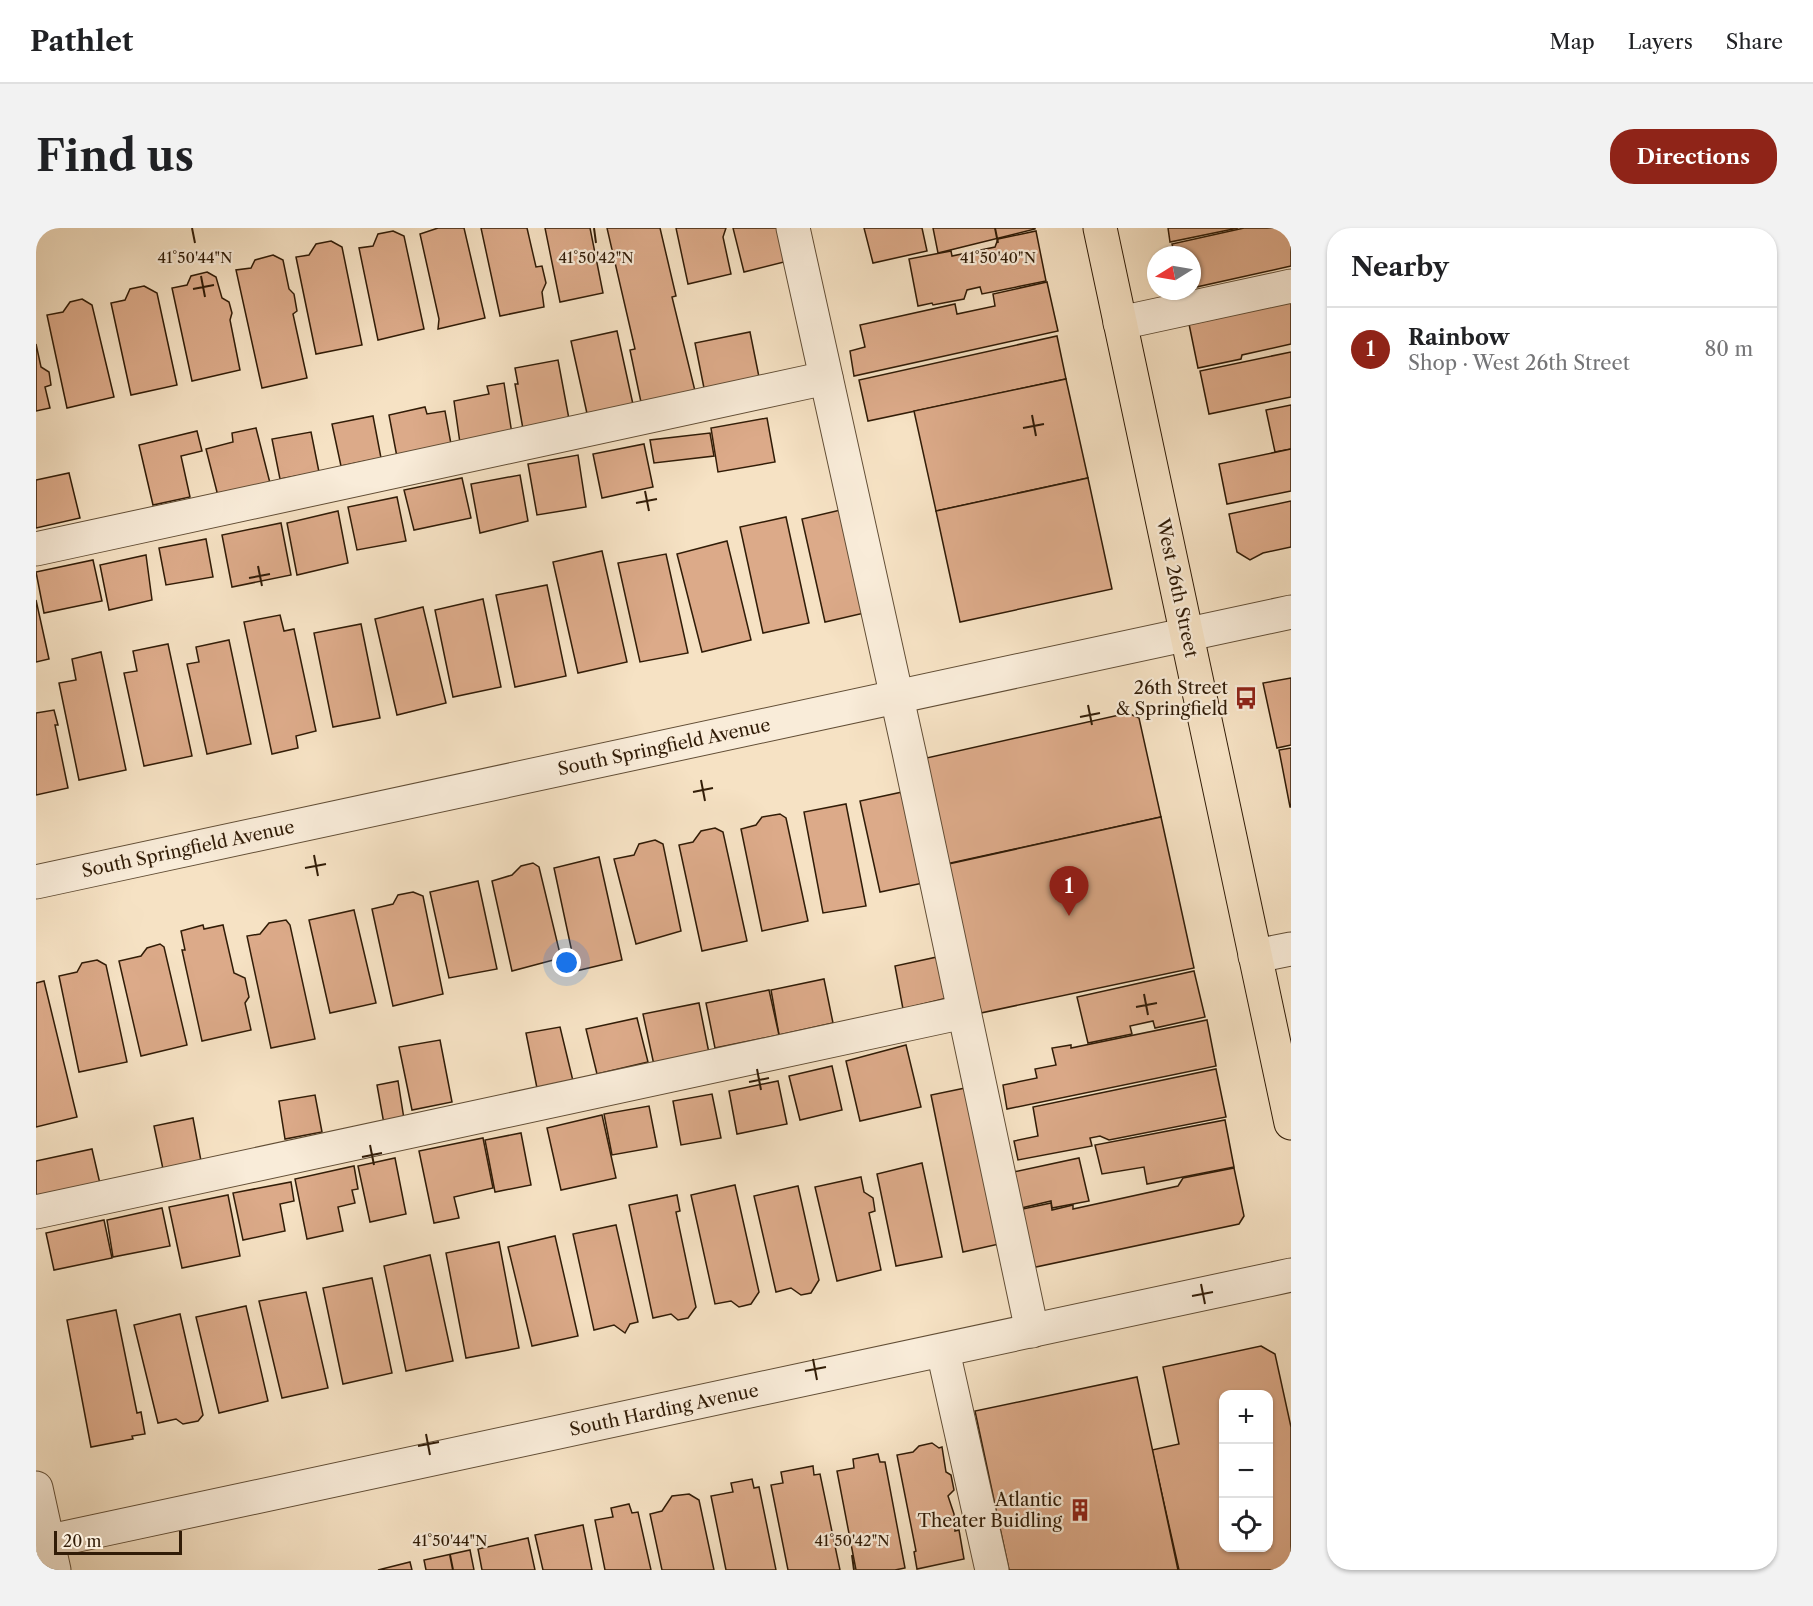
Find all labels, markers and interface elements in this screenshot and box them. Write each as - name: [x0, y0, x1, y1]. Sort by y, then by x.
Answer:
- text: Pathlet: [30, 24, 133, 58]
- text: Map: [1550, 29, 1595, 54]
- text: Layers: [1628, 29, 1693, 54]
- text: Share: [1726, 29, 1783, 54]
- button: Directions: [1610, 129, 1777, 184]
- text: Find us: [36, 130, 194, 182]
- north arrow: [1147, 246, 1201, 300]
- text: 41°50'44"N: [157, 248, 233, 267]
- text: 41°50'42"N: [558, 248, 634, 267]
- text: 41°50'40"N: [960, 248, 1036, 267]
- text: Nearby: [1351, 251, 1449, 283]
- text: Rainbow: [1408, 324, 1509, 351]
- text: 1: [1366, 337, 1375, 361]
- text: 80 m: [1705, 337, 1753, 361]
- text: Shop · West 26th Street: [1408, 351, 1630, 375]
- street label: West 26th Street: [1151, 516, 1203, 660]
- place label: 26th Street & Springfield: [1115, 677, 1229, 720]
- bus stop icon: 26th Street & Springfield: [1233, 685, 1259, 711]
- street label: South Springfield Avenue: [556, 714, 772, 780]
- street label: South Springfield Avenue: [80, 816, 296, 882]
- pin: 1: [1050, 866, 1088, 916]
- your location: [552, 948, 581, 977]
- street label: South Harding Avenue: [567, 1379, 761, 1441]
- map controls: [1219, 1390, 1273, 1552]
- button: +: [1219, 1390, 1273, 1444]
- button: −: [1219, 1444, 1273, 1498]
- place label: Atlantic Theater Buidling: [918, 1489, 1062, 1532]
- building icon: Atlantic Theater Buidling: [1067, 1497, 1093, 1523]
- button: locate: [1219, 1498, 1273, 1552]
- scale bar: [54, 1528, 182, 1556]
- text: 20 m: [63, 1531, 102, 1551]
- text: 41°50'44"N: [412, 1531, 488, 1550]
- text: 41°50'42"N: [814, 1531, 890, 1550]

